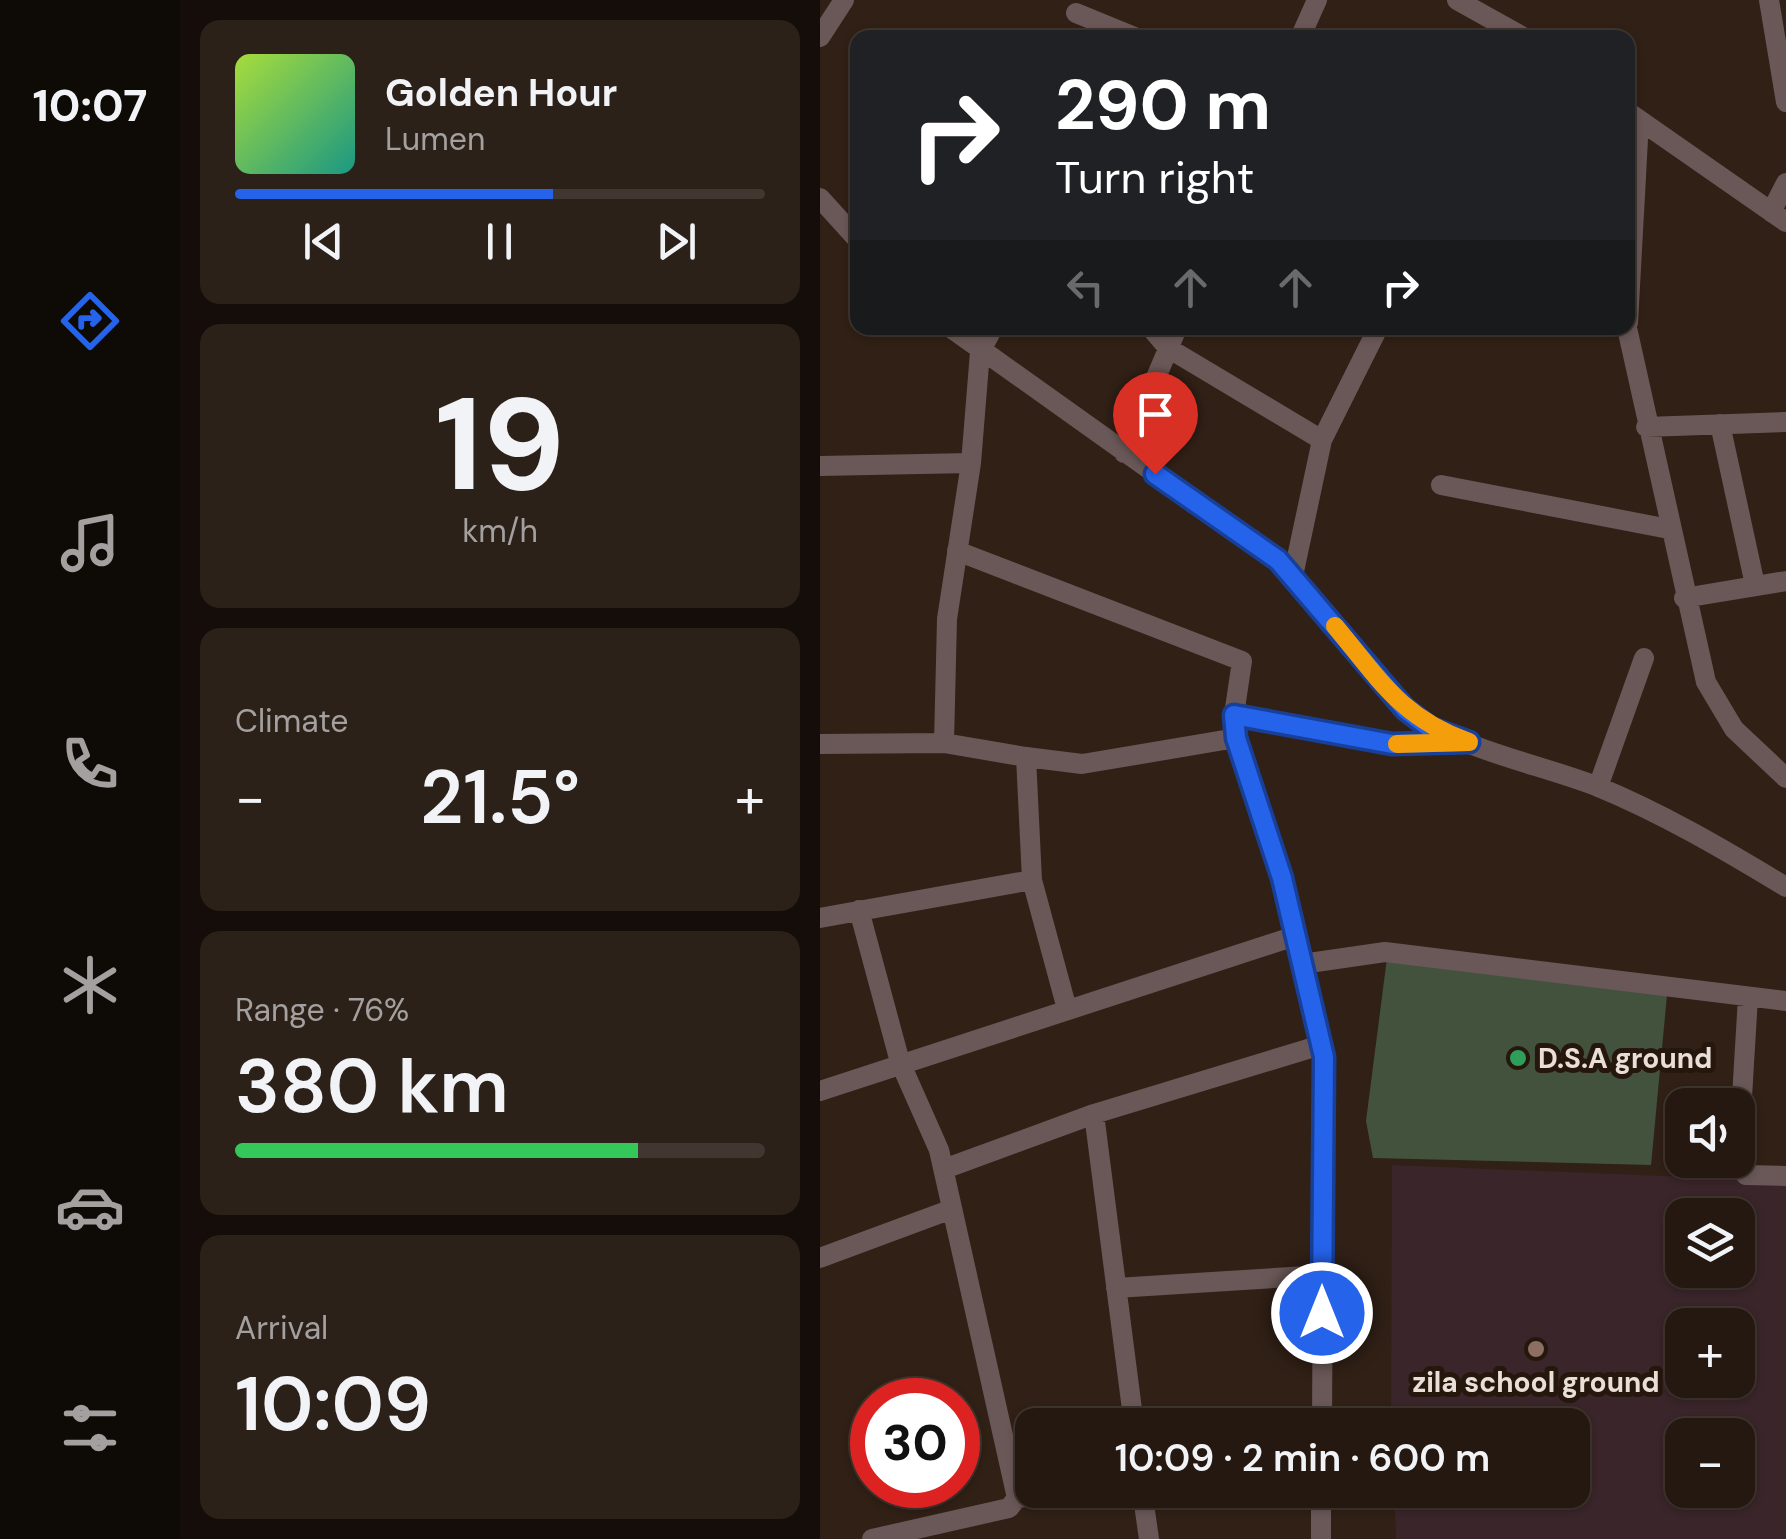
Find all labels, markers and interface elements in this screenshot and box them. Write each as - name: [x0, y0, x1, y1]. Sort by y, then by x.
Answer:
- text: 290 m: [1055, 60, 1271, 151]
- text: Golden Hour: [385, 68, 617, 118]
- icon: right: [890, 70, 1020, 200]
- text: 10:07: [32, 76, 148, 135]
- text: Lumen: [385, 118, 485, 160]
- text: Turn right: [1055, 148, 1254, 207]
- icon: previous: [296, 214, 351, 269]
- icon: pause: [472, 214, 527, 269]
- icon: next: [649, 214, 704, 269]
- icon: left: [1058, 260, 1113, 315]
- icon: ahead: [1163, 260, 1218, 315]
- icon: ahead: [1268, 260, 1323, 315]
- icon: right: [1373, 260, 1428, 315]
- icon: directions: [55, 286, 125, 356]
- text: 19: [435, 360, 565, 529]
- pin: [1113, 372, 1198, 475]
- icon: arrive: [1128, 387, 1183, 442]
- icon: music: [55, 508, 125, 578]
- text: km/h: [462, 510, 538, 552]
- text: Climate: [235, 700, 349, 742]
- icon: phone: [55, 729, 125, 799]
- text: 21.5°: [420, 749, 580, 846]
- text: −: [235, 762, 265, 834]
- text: +: [735, 762, 765, 834]
- icon: climate: [55, 950, 125, 1020]
- text: Range · 76%: [235, 989, 409, 1031]
- text: 380 km: [235, 1038, 509, 1135]
- place label: D.S.A ground: [1538, 1040, 1712, 1077]
- marker: D.S.A ground: [1507, 1047, 1529, 1069]
- map controls: [1665, 1088, 1755, 1508]
- button: sound: [1665, 1088, 1755, 1178]
- icon: car: [55, 1172, 125, 1242]
- button: layers: [1665, 1198, 1755, 1288]
- position arrow: [1270, 1261, 1374, 1365]
- text: Arrival: [235, 1307, 328, 1349]
- button: +: [1665, 1308, 1755, 1398]
- marker: zila school ground: [1525, 1338, 1547, 1360]
- text: 10:09: [235, 1356, 431, 1453]
- place label: zila school ground: [1412, 1364, 1660, 1401]
- speed limit sign: 30: [850, 1378, 980, 1508]
- icon: filters: [55, 1393, 125, 1463]
- button: −: [1665, 1418, 1755, 1508]
- text: 10:09 · 2 min · 600 m: [1115, 1433, 1490, 1483]

